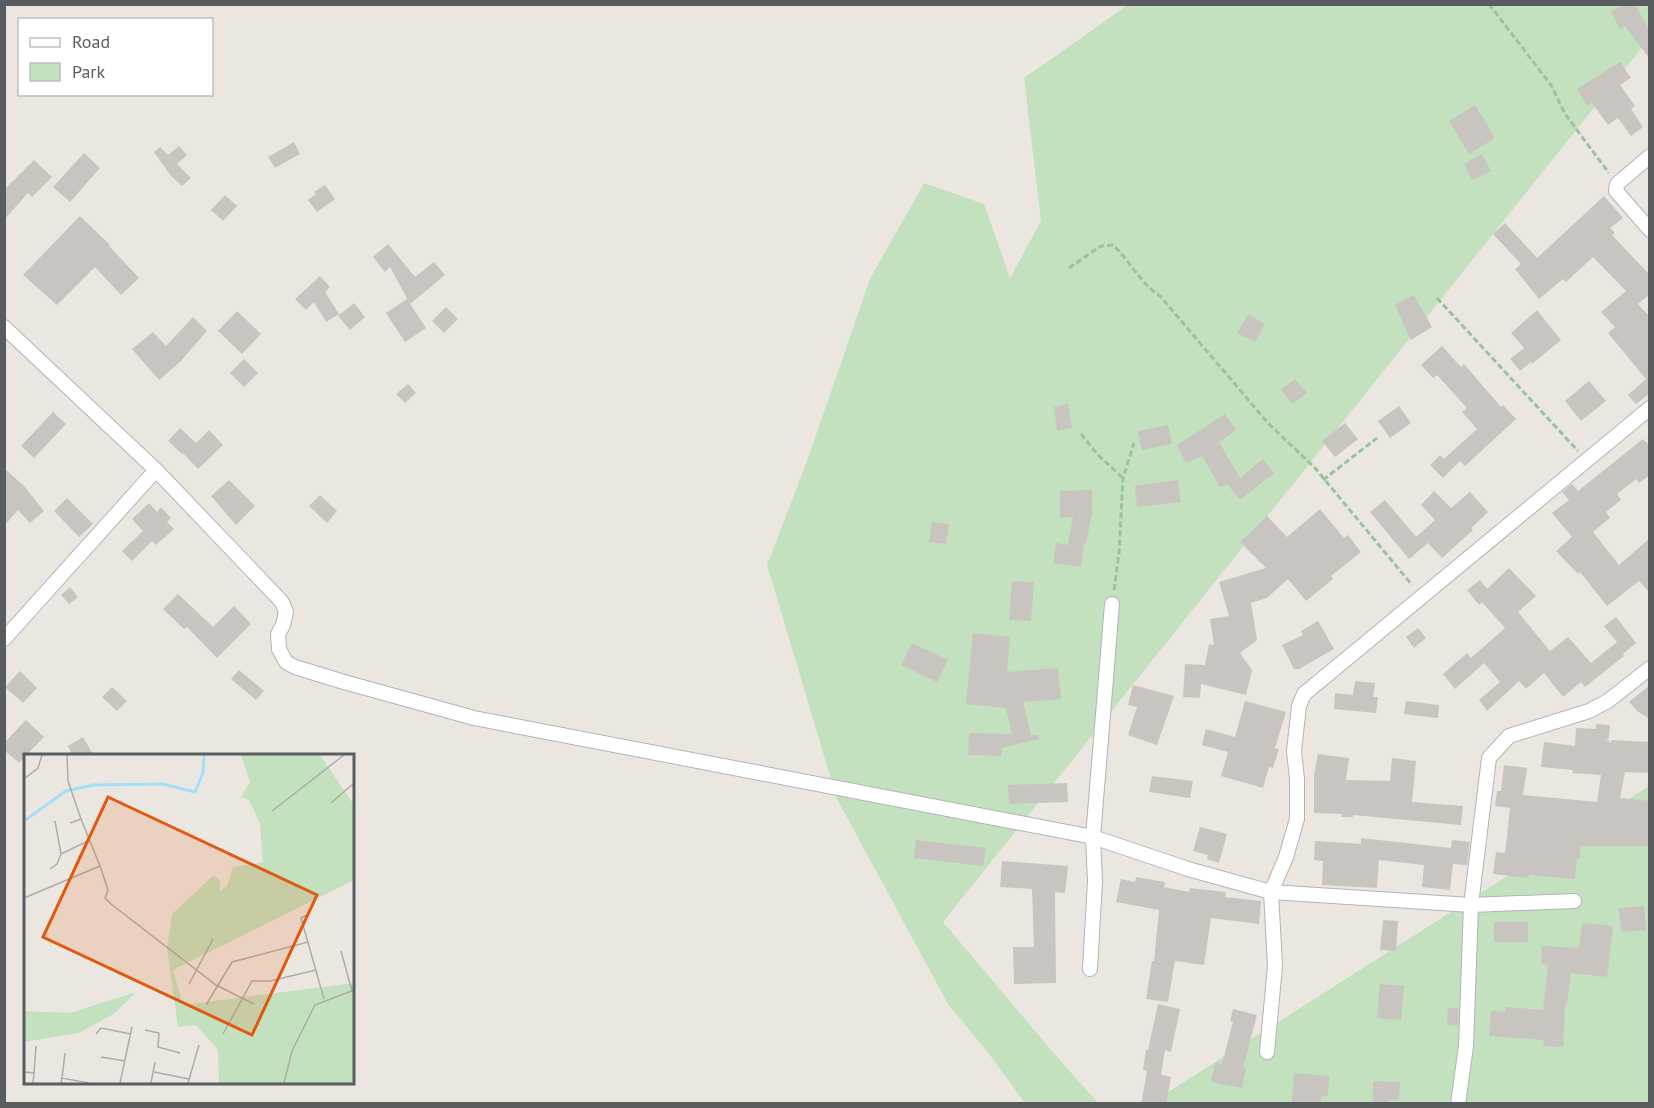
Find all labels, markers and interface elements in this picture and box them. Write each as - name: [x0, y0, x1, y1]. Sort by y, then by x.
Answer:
- legend: [18, 18, 213, 96]
- text: Road: [72, 30, 110, 53]
- text: Park: [72, 60, 105, 83]
- inset map: [24, 754, 354, 1084]

